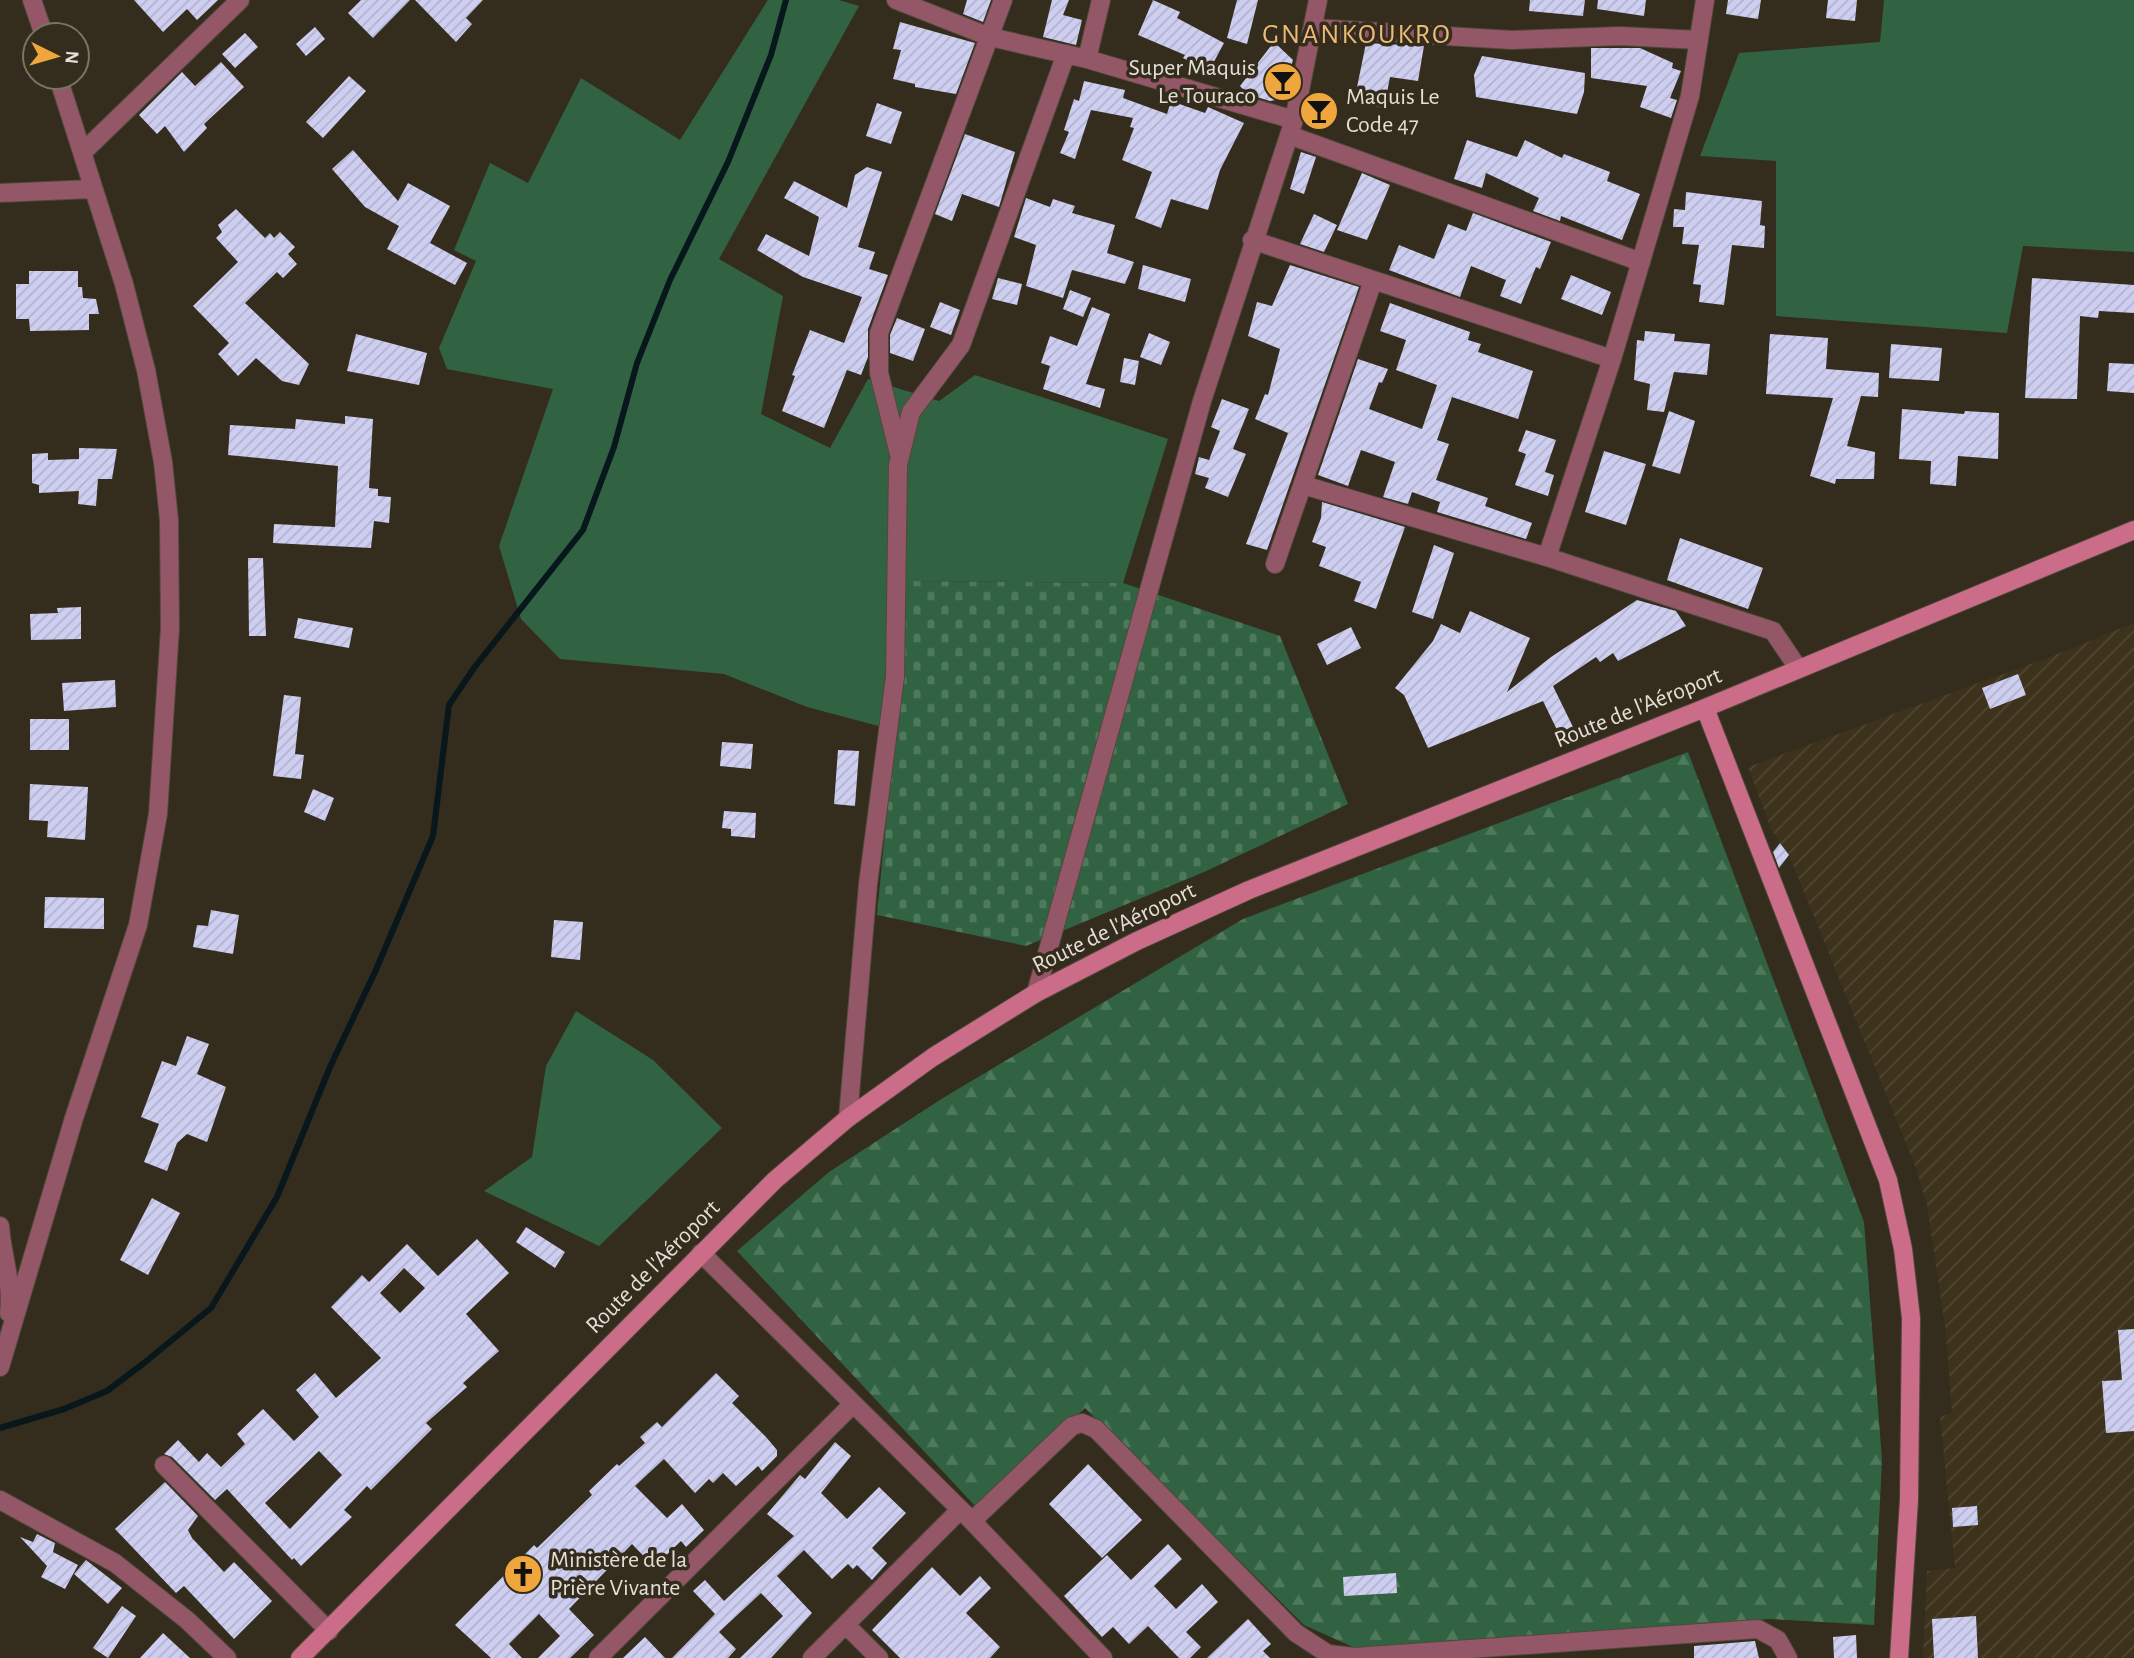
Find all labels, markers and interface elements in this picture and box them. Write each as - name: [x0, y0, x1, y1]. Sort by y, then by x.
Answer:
- north arrow: [21, 21, 91, 91]
- district label: GNANKOUKRO: [1262, 21, 1452, 49]
- text: N: [61, 50, 81, 65]
- place label: Super Maquis Le Touraco: [1129, 56, 1256, 108]
- bar icon: Super Maquis Le Touraco: [1262, 61, 1304, 103]
- place label: Maquis Le Code 47: [1346, 85, 1440, 137]
- bar icon: Maquis Le Code 47: [1298, 90, 1340, 132]
- street label: Route de l'Aéroport: [1551, 663, 1725, 752]
- street label: Route de l'Aéroport: [1029, 878, 1200, 978]
- street label: Route de l'Aéroport: [582, 1195, 725, 1338]
- place label: Ministère de la Prière Vivante: [550, 1548, 687, 1600]
- church icon: Ministère de la Prière Vivante: [502, 1553, 544, 1595]

